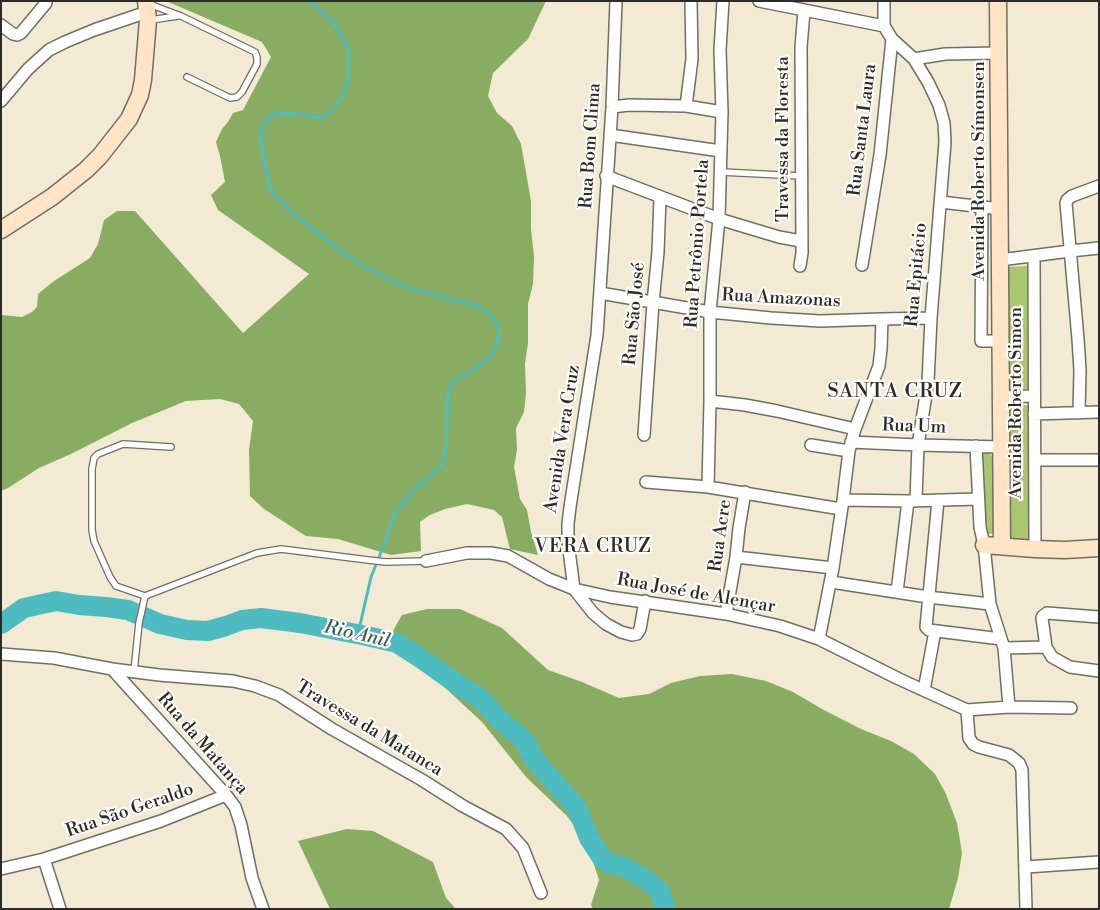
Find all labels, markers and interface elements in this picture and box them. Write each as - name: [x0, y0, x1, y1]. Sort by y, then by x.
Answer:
- street label: Travessa da Floresta: [773, 56, 795, 222]
- street label: Avenida Roberto Símonsen: [969, 61, 991, 281]
- street label: Rua Santa Laura: [844, 63, 882, 197]
- street label: Rua Bom Clima: [576, 82, 606, 210]
- street label: Rua Petrônio Portela: [681, 159, 715, 329]
- street label: Rua Epitácio: [902, 222, 932, 328]
- street label: Rua São José: [620, 261, 650, 367]
- street label: Rua Amazonas: [721, 285, 841, 313]
- street label: Avenida Roberto Simon: [1006, 307, 1028, 499]
- street label: Avenida Vera Cruz: [541, 364, 585, 514]
- district label: SANTA CRUZ: [826, 380, 964, 404]
- street label: Rua Um: [882, 415, 946, 439]
- street label: Rua Acre: [705, 498, 737, 574]
- district label: VERA CRUZ: [533, 536, 653, 558]
- street label: Rua José de Alençar: [615, 569, 777, 619]
- water label: Rio Anil: [322, 616, 392, 654]
- street label: Travessa da Matanca: [292, 677, 446, 781]
- street label: Rua da Matança: [152, 689, 252, 799]
- street label: Rua São Geraldo: [63, 779, 197, 843]

